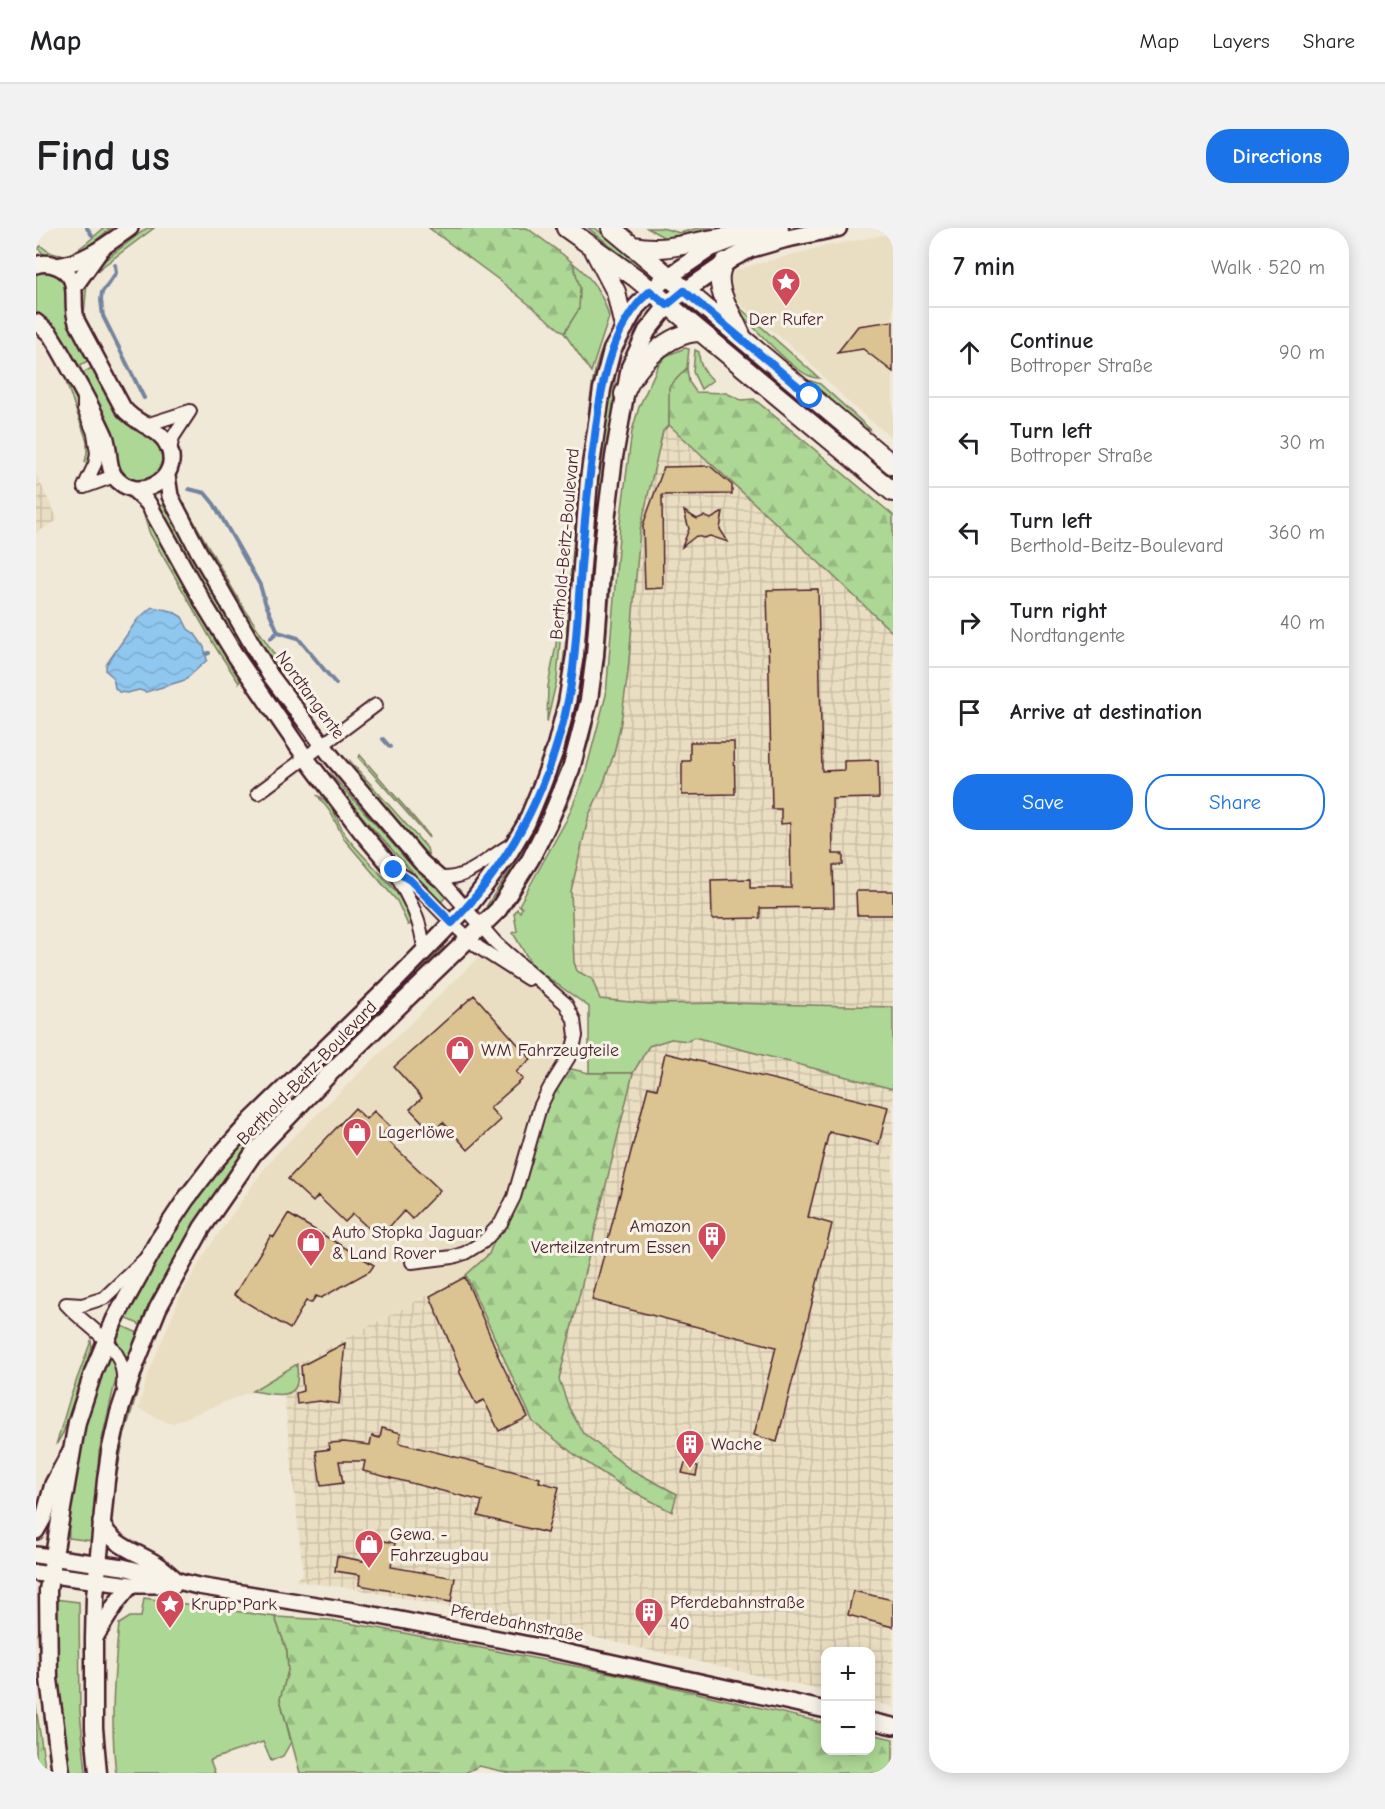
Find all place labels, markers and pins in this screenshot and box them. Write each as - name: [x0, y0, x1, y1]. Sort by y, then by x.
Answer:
- place icon: Der Rufer: [770, 266, 802, 308]
- place label: Der Rufer: [749, 309, 824, 330]
- shop icon: WM Fahrzeugteile: [444, 1034, 476, 1076]
- place label: WM Fahrzeugteile: [481, 1040, 619, 1061]
- shop icon: Lagerlöwe: [341, 1116, 373, 1158]
- place label: Lagerlöwe: [378, 1122, 454, 1143]
- place label: Amazon Verteilzentrum Essen: [531, 1216, 691, 1258]
- building icon: Amazon Verteilzentrum Essen: [696, 1220, 728, 1262]
- place label: Auto Stopka Jaguar & Land Rover: [332, 1222, 483, 1264]
- shop icon: Auto Stopka Jaguar & Land Rover: [295, 1226, 327, 1268]
- building icon: Wache: [674, 1428, 706, 1470]
- place label: Wache: [711, 1434, 762, 1455]
- place label: Gewa. - Fahrzeugbau: [390, 1524, 489, 1566]
- shop icon: Gewa. - Fahrzeugbau: [353, 1528, 385, 1570]
- place icon: Krupp Park: [154, 1588, 186, 1630]
- place label: Pferdebahnstraße 40: [670, 1592, 805, 1634]
- place label: Krupp Park: [191, 1594, 277, 1615]
- building icon: Pferdebahnstraße 40: [633, 1596, 665, 1638]

